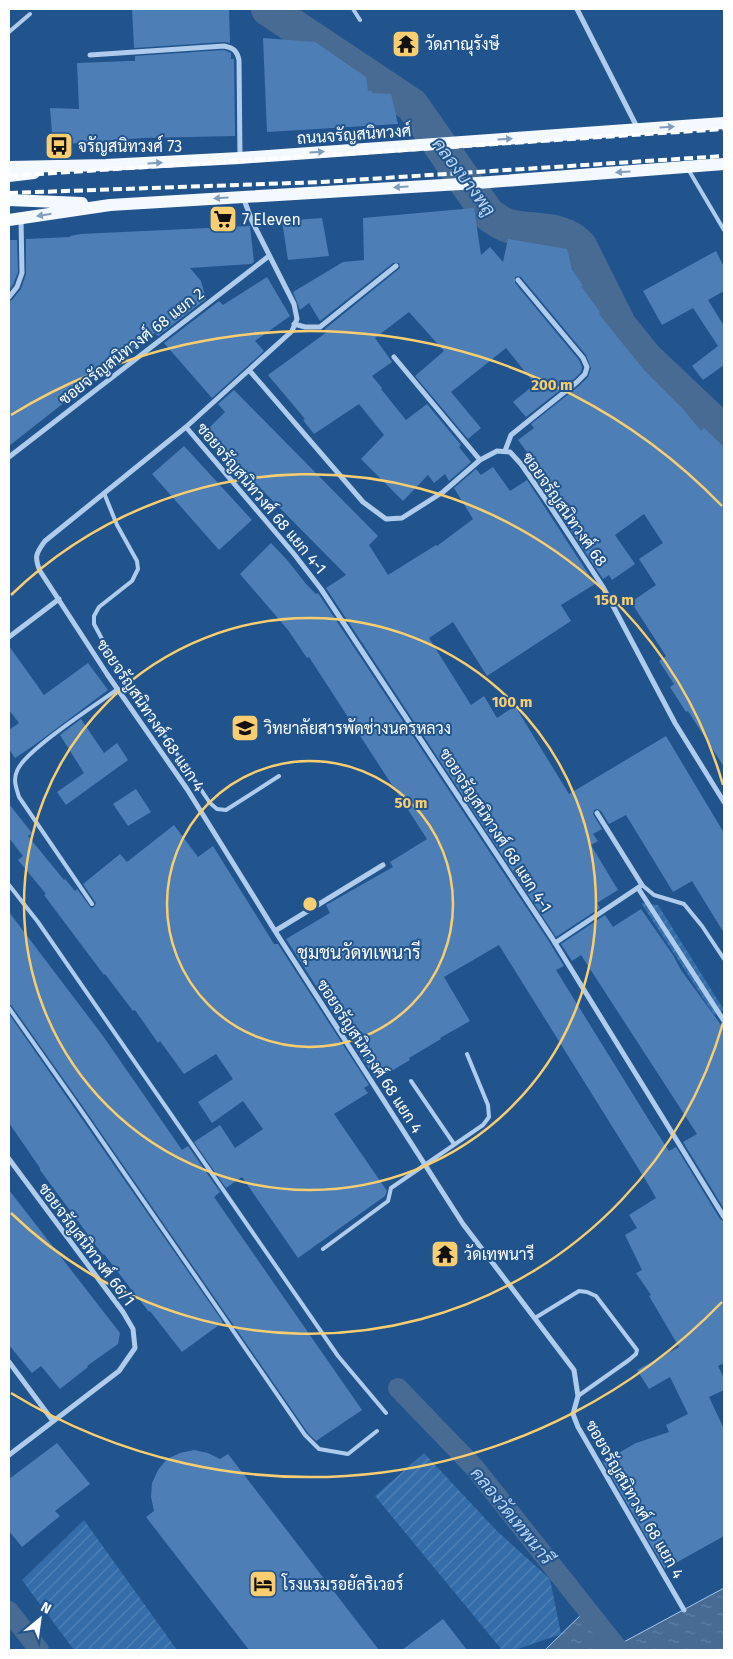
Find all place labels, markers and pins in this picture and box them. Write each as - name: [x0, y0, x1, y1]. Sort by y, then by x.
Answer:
- temple icon: วัดภาณุรังษี: [391, 29, 421, 59]
- place label: วัดภาณุรังษี: [425, 33, 500, 56]
- bus stop icon: จรัญสนิทวงศ์ 73: [44, 131, 74, 161]
- place label: จรัญสนิทวงศ์ 73: [78, 134, 182, 156]
- supermarket icon: 7 Eleven: [208, 204, 238, 234]
- place label: 7 Eleven: [242, 210, 301, 229]
- school or university icon: วิทยาลัยสารพัดช่างนครหลวง: [230, 713, 260, 743]
- place label: วิทยาลัยสารพัดช่างนครหลวง: [263, 718, 451, 738]
- centre of rings: [301, 895, 319, 913]
- temple icon: วัดเทพนารี: [430, 1239, 460, 1269]
- place label: วัดเทพนารี: [464, 1243, 535, 1264]
- hotel icon: โรงแรมรอยัลริเวอร์: [248, 1569, 278, 1599]
- place label: โรงแรมรอยัลริเวอร์: [281, 1572, 404, 1594]

